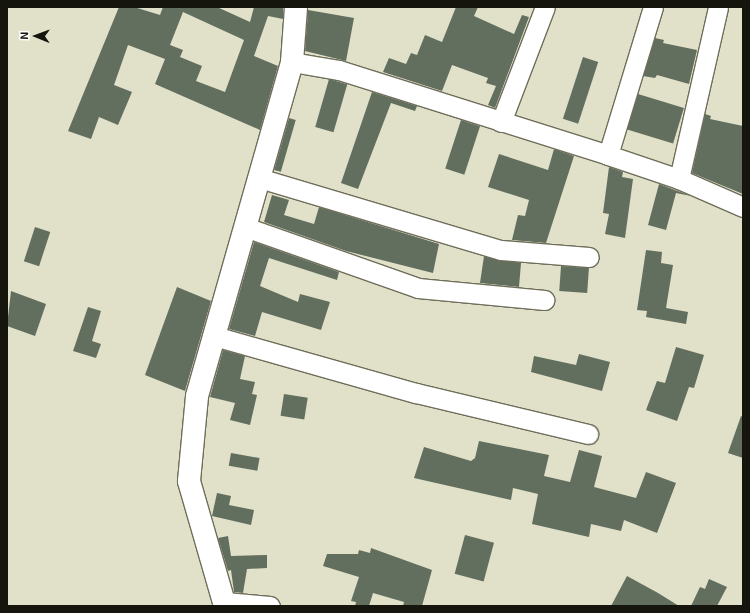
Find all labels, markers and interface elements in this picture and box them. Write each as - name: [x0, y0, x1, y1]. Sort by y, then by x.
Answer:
- north arrow: [16, 16, 56, 56]
- text: N: [17, 32, 30, 40]

